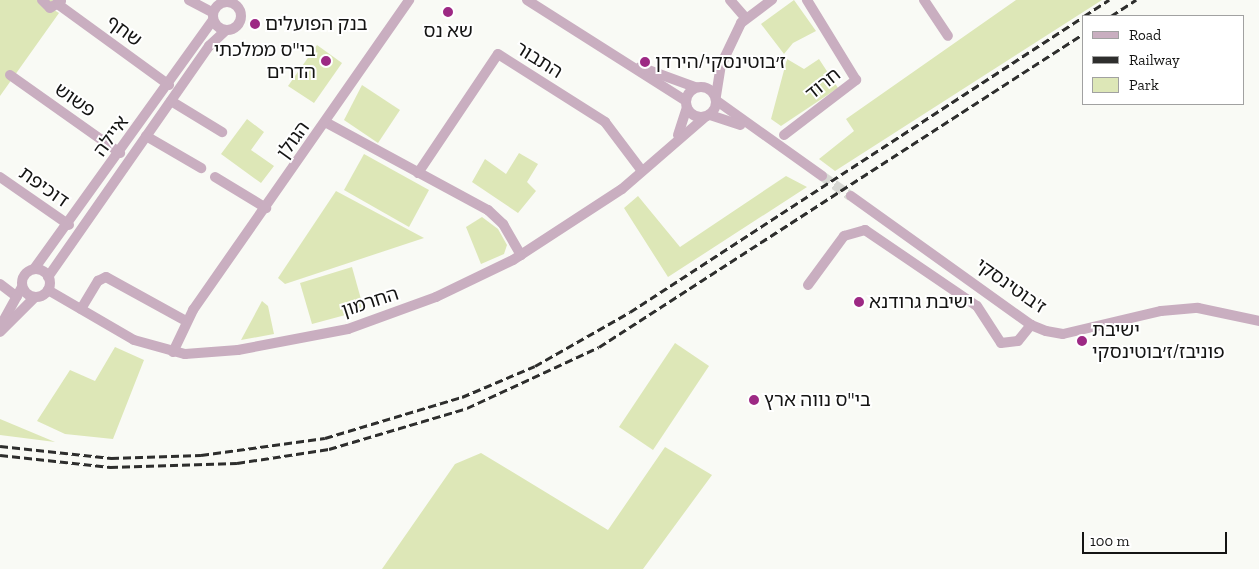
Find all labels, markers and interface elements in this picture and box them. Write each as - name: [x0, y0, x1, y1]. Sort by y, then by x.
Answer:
- marker: שא נס: [442, 6, 454, 18]
- street label: שחף: [102, 11, 146, 51]
- place label: בנק הפועלים: [265, 13, 368, 35]
- legend: [1082, 15, 1244, 105]
- marker: בנק הפועלים: [249, 18, 261, 30]
- place label: שא נס: [423, 20, 473, 42]
- text: Road: [1129, 26, 1161, 44]
- street label: התבור: [511, 37, 567, 83]
- place label: בי"ס ממלכתי הדרים: [214, 39, 316, 83]
- place label: ז׳בוטינסקי/הירדן: [655, 51, 786, 73]
- text: Railway: [1129, 51, 1180, 69]
- marker: בי"ס ממלכתי הדרים: [320, 55, 332, 67]
- marker: ז׳בוטינסקי/הירדן: [639, 56, 651, 68]
- street label: חרוד: [801, 63, 845, 105]
- text: Park: [1129, 76, 1159, 94]
- street label: פשוש: [50, 78, 100, 122]
- street label: איילה: [89, 111, 133, 161]
- street label: הגולן: [272, 117, 314, 163]
- street label: דוכיפת: [15, 162, 73, 212]
- street label: ז'בוטינסקי: [971, 253, 1051, 319]
- street label: החרמון: [339, 282, 401, 322]
- place label: ישיבת גרודנא: [869, 291, 973, 313]
- marker: ישיבת גרודנא: [853, 296, 865, 308]
- place label: ישיבת פוניבז/ז׳בוטינסקי: [1092, 319, 1225, 363]
- marker: ישיבת פוניבז/ז׳בוטינסקי: [1076, 335, 1088, 347]
- place label: בי"ס נווה ארץ: [764, 389, 871, 411]
- marker: בי"ס נווה ארץ: [748, 394, 760, 406]
- scale bar: [1084, 522, 1229, 554]
- text: 100 m: [1090, 532, 1129, 550]

